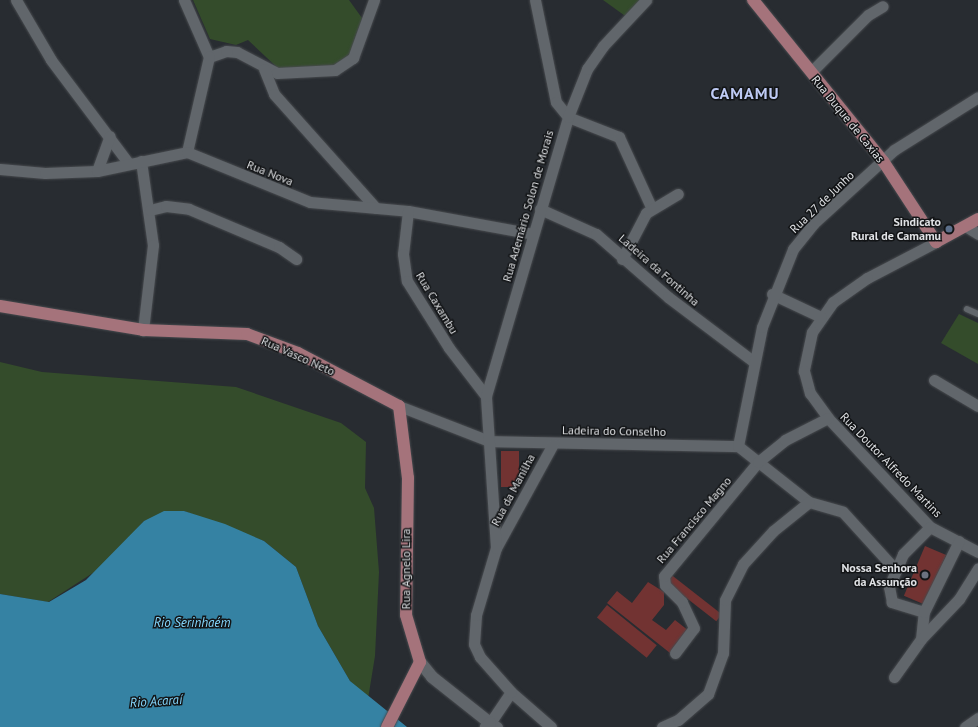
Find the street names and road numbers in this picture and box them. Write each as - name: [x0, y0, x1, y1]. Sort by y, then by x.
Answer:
- street label: Rua Duque de Caxias: [808, 73, 888, 165]
- street label: Rua Ademário Solon de Morais: [499, 128, 557, 284]
- street label: Rua Nova: [245, 157, 295, 189]
- street label: Rua 27 de Junho: [787, 168, 857, 236]
- street label: Ladeira da Fontinha: [616, 231, 702, 309]
- street label: Rua Caxambu: [413, 269, 461, 337]
- street label: Rua Vasco Neto: [259, 333, 337, 379]
- street label: Rua Doutor Alfredo Martins: [837, 409, 945, 521]
- street label: Ladeira do Conselho: [562, 423, 666, 439]
- street label: Rua da Manilha: [488, 452, 538, 528]
- street label: Rua Francisco Magno: [654, 474, 734, 566]
- street label: Rua Agnelo Lira: [399, 528, 413, 610]

